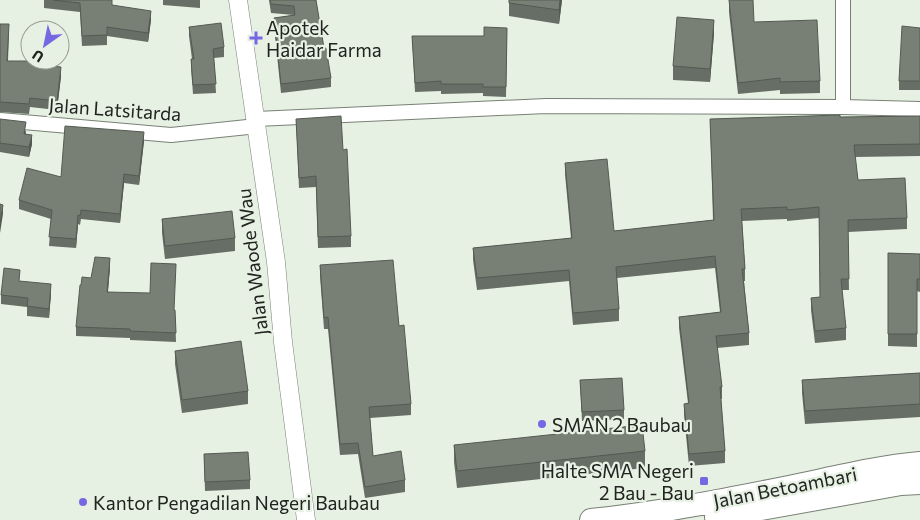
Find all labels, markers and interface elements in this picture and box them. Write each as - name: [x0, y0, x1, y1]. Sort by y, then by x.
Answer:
- place label: Apotek Haidar Farma: [266, 16, 382, 61]
- north arrow: [20, 20, 70, 70]
- marker: Apotek Haidar Farma: [250, 32, 262, 44]
- text: U: [29, 46, 47, 66]
- street label: Jalan Latsitarda: [48, 93, 182, 125]
- street label: Jalan Waode Wau: [232, 187, 272, 337]
- place label: SMAN 2 Baubau: [552, 413, 691, 436]
- marker: SMAN 2 Baubau: [536, 418, 548, 430]
- place label: Halte SMA Negeri 2 Bau - Bau: [541, 459, 694, 504]
- street label: Jalan Betoambari: [711, 462, 859, 512]
- marker: Halte SMA Negeri 2 Bau - Bau: [698, 475, 710, 487]
- place label: Kantor Pengadilan Negeri Baubau: [93, 491, 380, 514]
- marker: Kantor Pengadilan Negeri Baubau: [77, 496, 89, 508]

